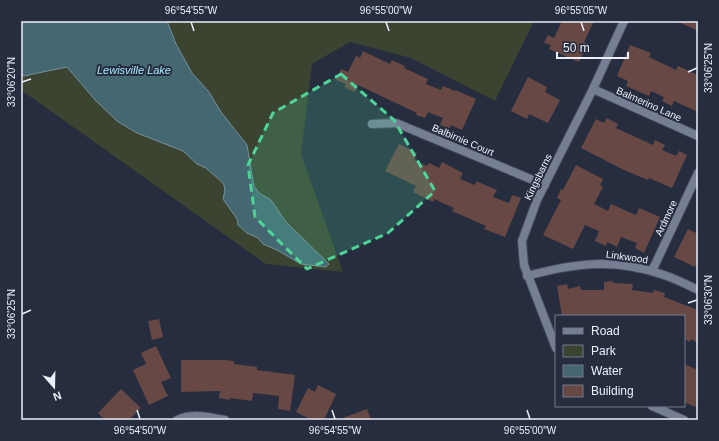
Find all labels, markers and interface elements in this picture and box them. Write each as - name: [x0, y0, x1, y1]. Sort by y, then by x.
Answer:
- text: 96°54'55"W: [165, 5, 218, 16]
- text: 96°55'00"W: [360, 5, 413, 16]
- text: 96°55'05"W: [555, 5, 608, 16]
- scale bar: [557, 34, 628, 60]
- text: 50 m: [563, 41, 590, 55]
- text: 33°06'25"N: [703, 43, 714, 93]
- text: 33°06'20"N: [6, 57, 17, 107]
- water label: Lewisville Lake: [97, 64, 171, 76]
- street label: Balmerino Lane: [615, 85, 684, 123]
- street label: Balbirnie Court: [430, 122, 496, 158]
- street label: Kingsbarns: [522, 152, 554, 202]
- street label: Ardmore: [653, 198, 679, 238]
- street label: Linkwood: [605, 249, 649, 265]
- text: 33°06'30"N: [703, 275, 714, 325]
- text: 33°06'25"N: [6, 289, 17, 339]
- legend: [555, 315, 685, 407]
- text: Road: [591, 324, 620, 338]
- text: Park: [591, 344, 617, 358]
- text: Water: [591, 364, 623, 378]
- north arrow: [34, 367, 74, 407]
- text: Building: [591, 384, 634, 398]
- text: N: [52, 389, 63, 403]
- text: 96°54'50"W: [114, 425, 167, 436]
- text: 96°54'55"W: [309, 425, 362, 436]
- text: 96°55'00"W: [504, 425, 557, 436]

